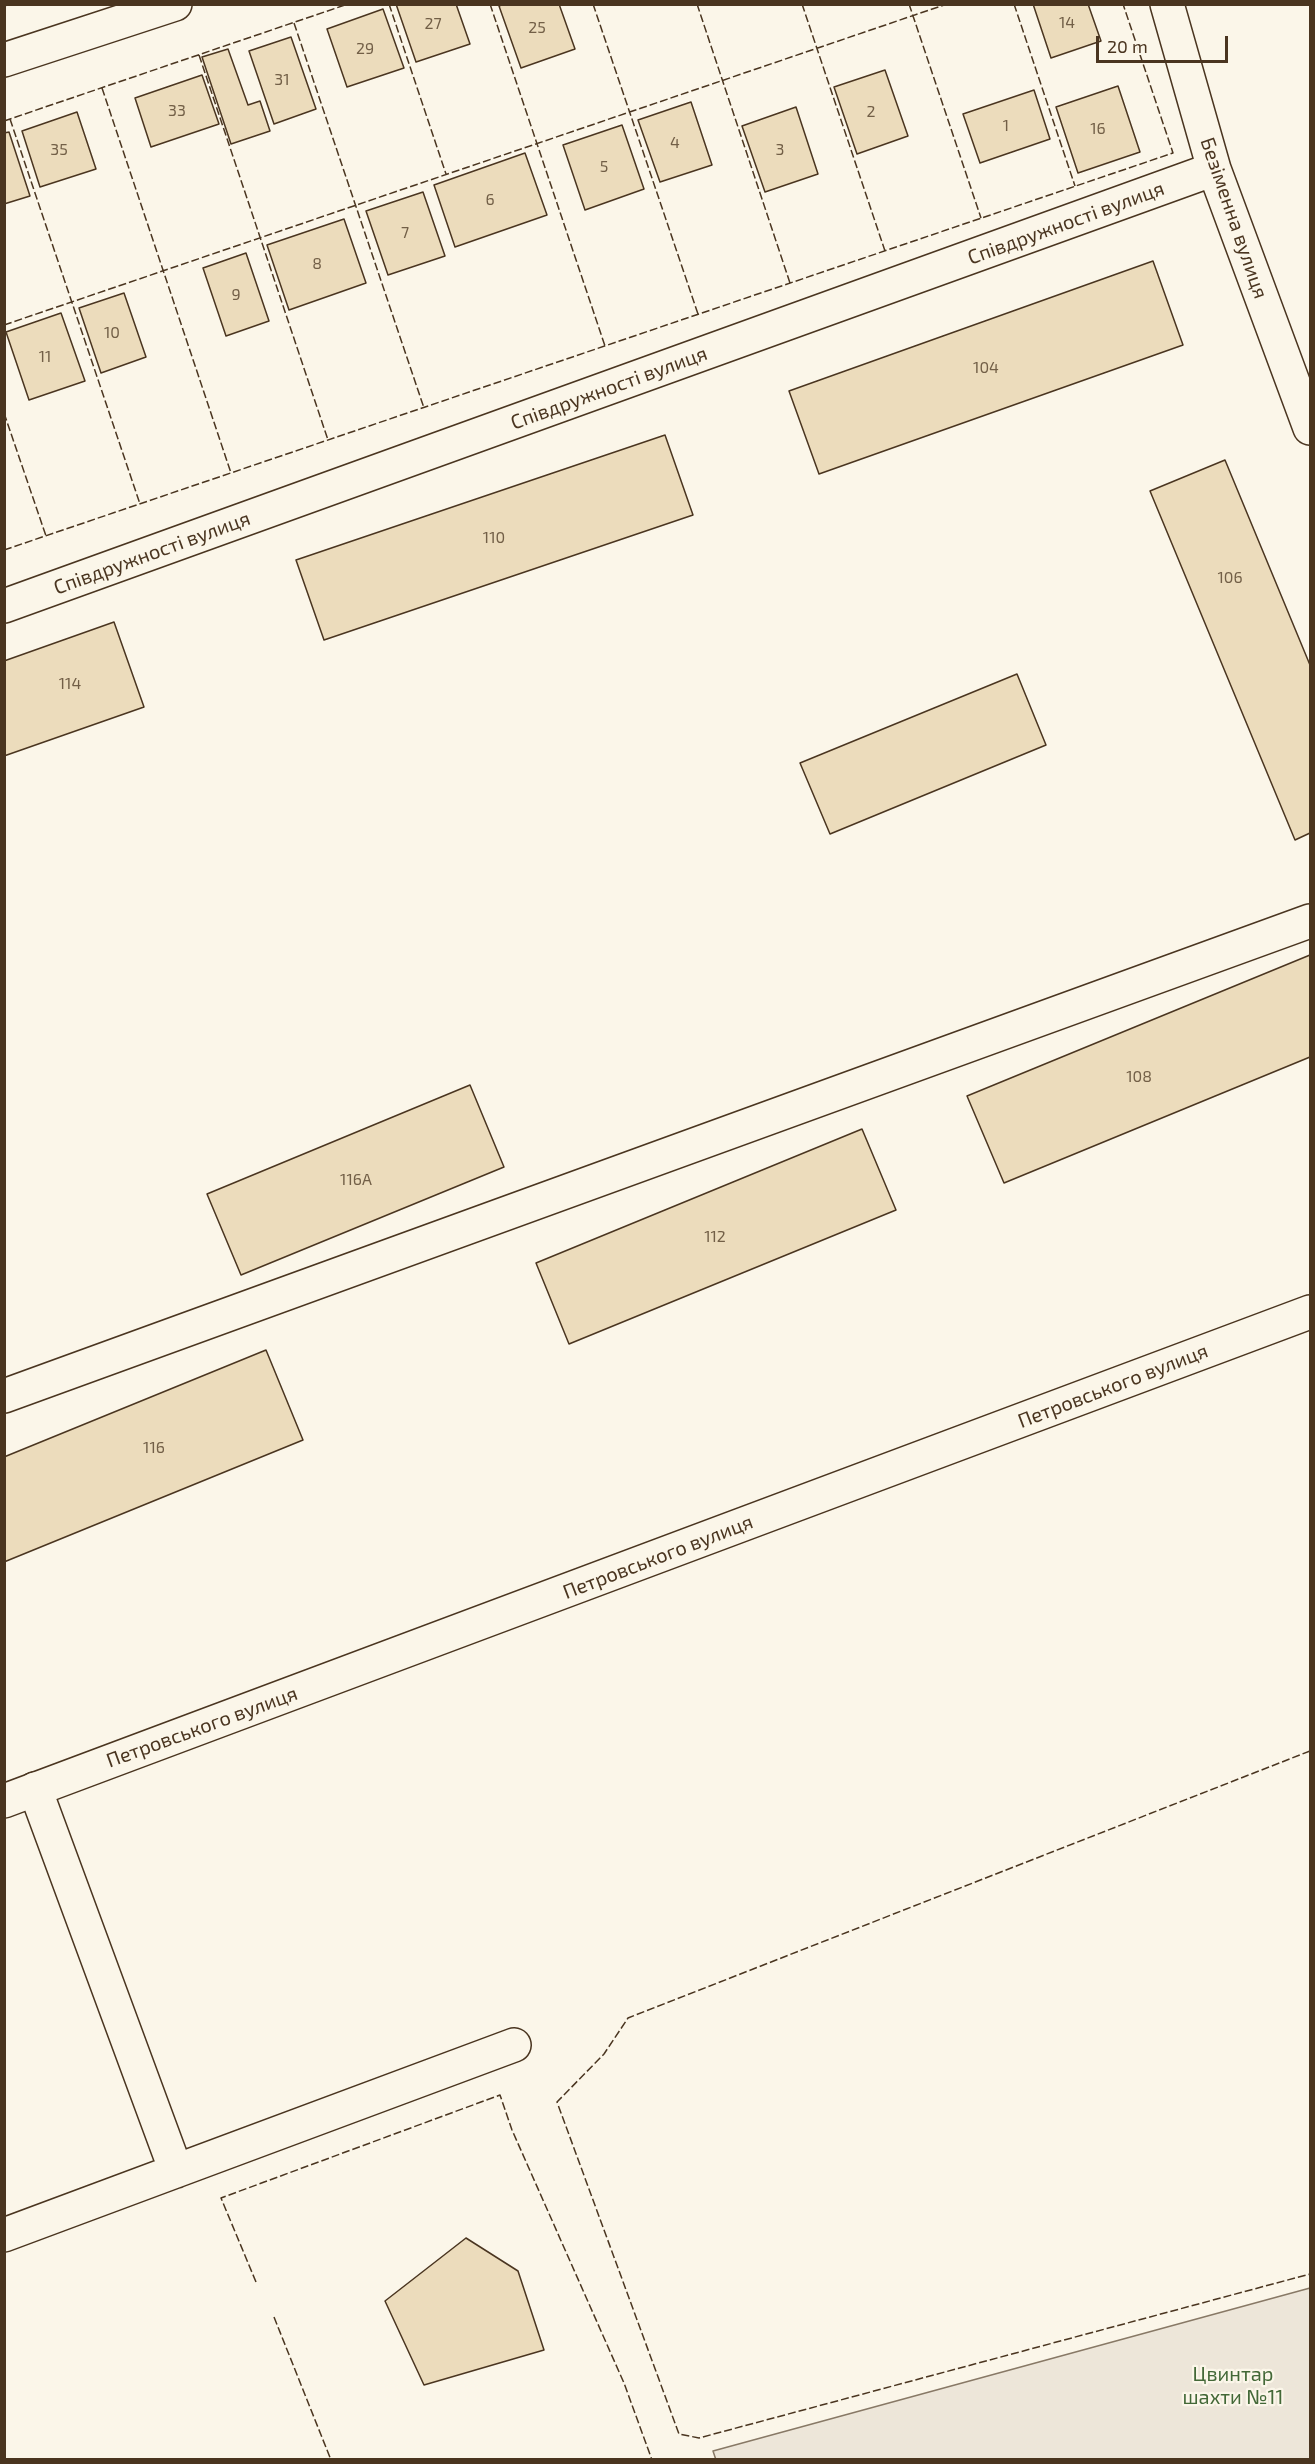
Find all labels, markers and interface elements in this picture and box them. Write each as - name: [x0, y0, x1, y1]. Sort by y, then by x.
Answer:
- house number: 14: [1059, 13, 1075, 33]
- house number: 27: [424, 14, 442, 34]
- house number: 25: [528, 18, 546, 38]
- scale bar: [1099, 24, 1231, 62]
- text: 20 m: [1107, 35, 1148, 57]
- house number: 29: [356, 39, 374, 59]
- house number: 31: [274, 70, 290, 90]
- house number: 33: [168, 101, 186, 121]
- house number: 2: [867, 102, 875, 122]
- house number: 1: [1003, 116, 1009, 136]
- house number: 16: [1090, 119, 1106, 139]
- house number: 4: [670, 133, 680, 153]
- street label: Безіменна вулиця: [1195, 134, 1273, 302]
- house number: 35: [50, 140, 68, 160]
- house number: 3: [776, 140, 784, 160]
- house number: 5: [600, 157, 608, 177]
- street label: Співдружності вулиця: [964, 176, 1168, 270]
- house number: 6: [485, 190, 495, 210]
- house number: 7: [401, 223, 409, 243]
- house number: 8: [312, 254, 322, 274]
- house number: 9: [231, 285, 241, 305]
- house number: 10: [104, 323, 120, 343]
- street label: Співдружності вулиця: [507, 341, 711, 435]
- house number: 11: [39, 347, 51, 367]
- house number: 104: [973, 358, 999, 378]
- street label: Співдружності вулиця: [50, 506, 254, 600]
- house number: 110: [483, 528, 505, 548]
- house number: 106: [1217, 568, 1243, 588]
- house number: 114: [59, 674, 81, 694]
- house number: 108: [1126, 1067, 1152, 1087]
- house number: 116А: [340, 1170, 372, 1190]
- house number: 112: [704, 1227, 726, 1247]
- street label: Петровського вулиця: [1015, 1339, 1211, 1433]
- house number: 116: [143, 1438, 165, 1458]
- street label: Петровського вулиця: [560, 1510, 756, 1604]
- street label: Петровського вулиця: [103, 1681, 301, 1773]
- park label: Цвинтар шахти №11: [1182, 2362, 1284, 2409]

